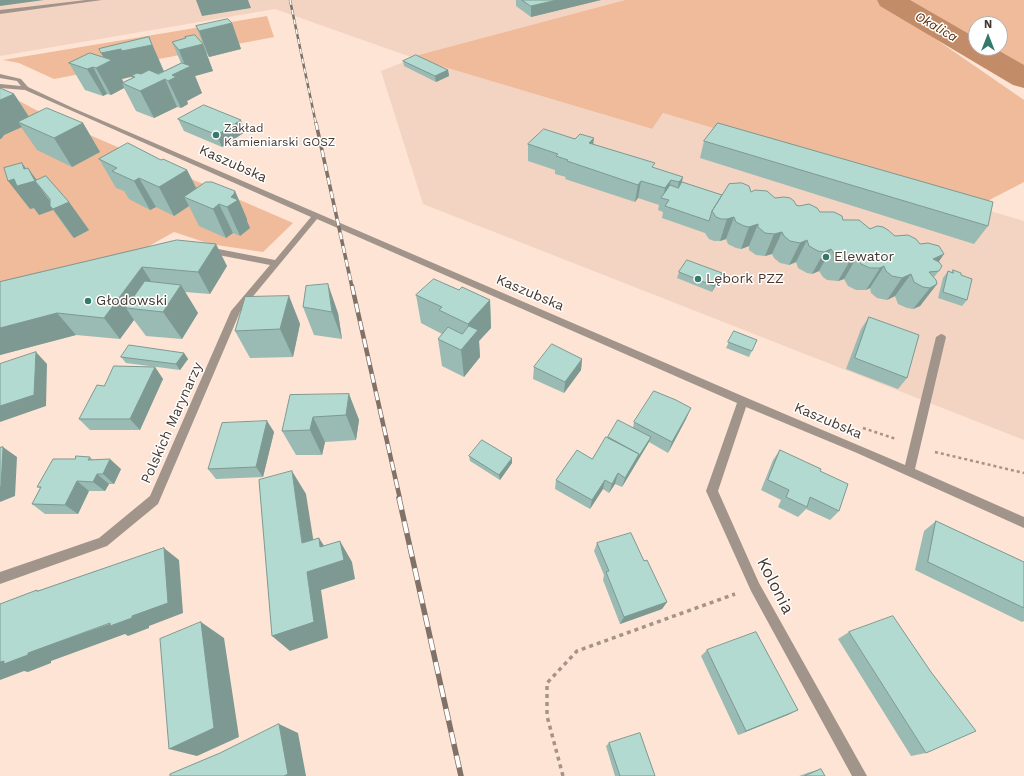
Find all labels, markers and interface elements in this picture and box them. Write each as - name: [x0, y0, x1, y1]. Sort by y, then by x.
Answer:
- water label: Okalica: [912, 9, 960, 45]
- north arrow: [968, 16, 1008, 56]
- text: N: [984, 18, 992, 31]
- place label: Zakład Kamieniarski GOSZ: [224, 121, 335, 149]
- marker: Zakład Kamieniarski GOSZ: [211, 130, 221, 140]
- street label: Kaszubska: [197, 142, 269, 186]
- place label: Elewator: [834, 249, 894, 265]
- marker: Elewator: [821, 252, 831, 262]
- street label: Kaszubska: [493, 271, 567, 315]
- place label: Lębork PZZ: [706, 271, 784, 287]
- marker: Lębork PZZ: [693, 274, 703, 284]
- place label: Głodowski: [96, 293, 167, 309]
- marker: Głodowski: [83, 296, 93, 306]
- street label: Polskich Marynarzy: [138, 360, 206, 486]
- street label: Kaszubska: [791, 399, 865, 443]
- street label: Kolonia: [752, 554, 798, 618]

